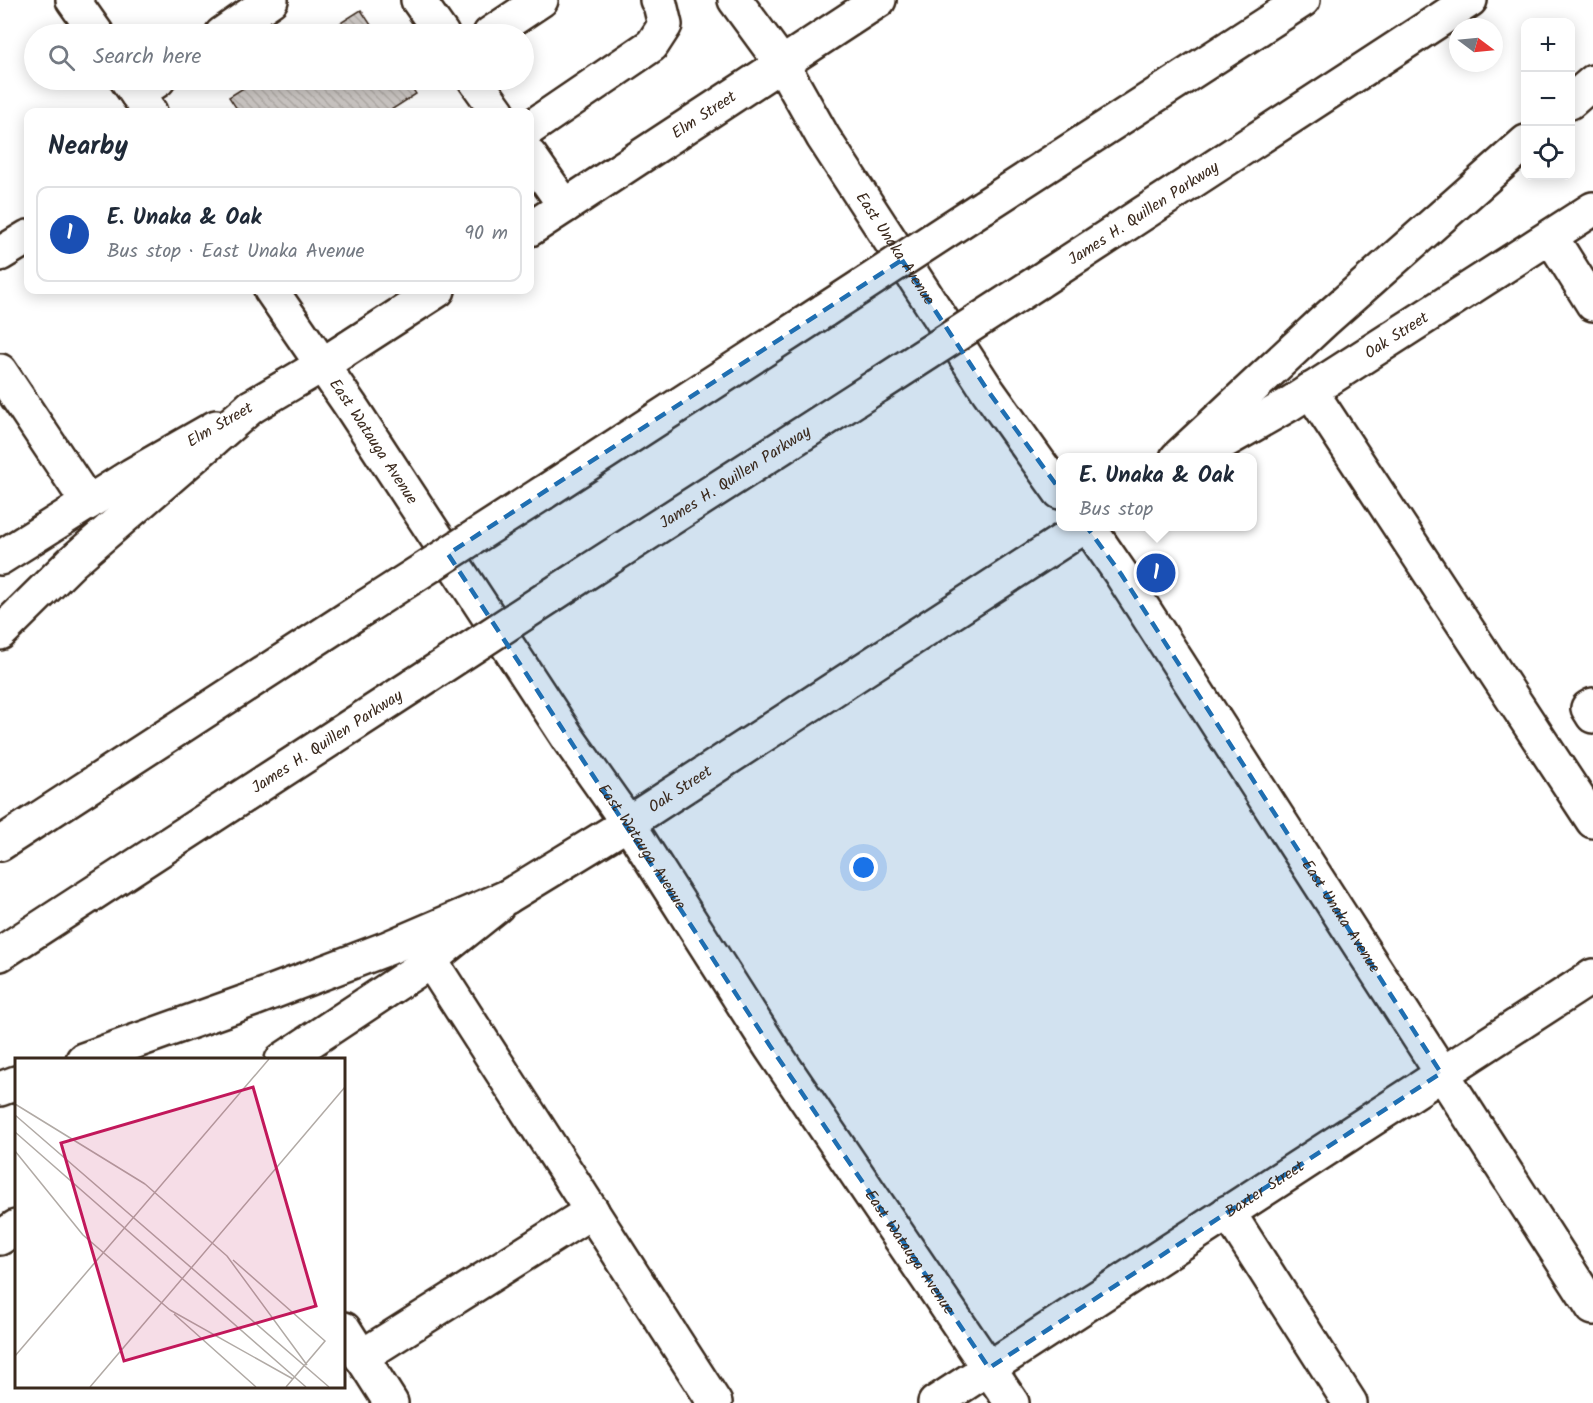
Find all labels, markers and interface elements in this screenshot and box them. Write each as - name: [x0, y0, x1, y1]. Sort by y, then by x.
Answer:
- north arrow: [1449, 18, 1503, 72]
- map controls: [1521, 18, 1575, 180]
- button: +: [1521, 18, 1575, 72]
- search box: [24, 24, 534, 90]
- text: Search here: [93, 40, 201, 75]
- icon: search: [45, 41, 78, 74]
- button: −: [1521, 72, 1575, 126]
- street label: Elm Street: [666, 84, 742, 145]
- text: Nearby: [48, 126, 128, 168]
- button: locate: [1521, 126, 1575, 180]
- street label: James H. Quillen Parkway: [1063, 154, 1224, 272]
- street label: East Unaka Avenue: [849, 187, 941, 310]
- text: E. Unaka & Oak: [107, 201, 261, 236]
- text: 1: [66, 218, 73, 250]
- text: 90 m: [464, 218, 508, 250]
- text: Bus stop · East Unaka Avenue: [107, 236, 365, 268]
- street label: Oak Street: [1359, 305, 1434, 365]
- street label: East Watauga Avenue: [323, 373, 424, 509]
- street label: Elm Street: [182, 396, 259, 454]
- street label: James H. Quillen Parkway: [654, 419, 816, 535]
- popup: [1056, 453, 1257, 531]
- text: E. Unaka & Oak: [1079, 459, 1234, 494]
- text: Bus stop: [1079, 494, 1153, 526]
- pin: 1: [1136, 550, 1176, 596]
- street label: James H. Quillen Parkway: [247, 683, 408, 800]
- street label: Oak Street: [643, 759, 718, 819]
- street label: East Watauga Avenue: [591, 778, 693, 915]
- your location: [849, 853, 878, 882]
- street label: East Unaka Avenue: [1295, 854, 1387, 978]
- inset map: [15, 1058, 345, 1388]
- street label: Baxter Street: [1220, 1154, 1310, 1224]
- street label: East Watauga Avenue: [858, 1185, 961, 1320]

